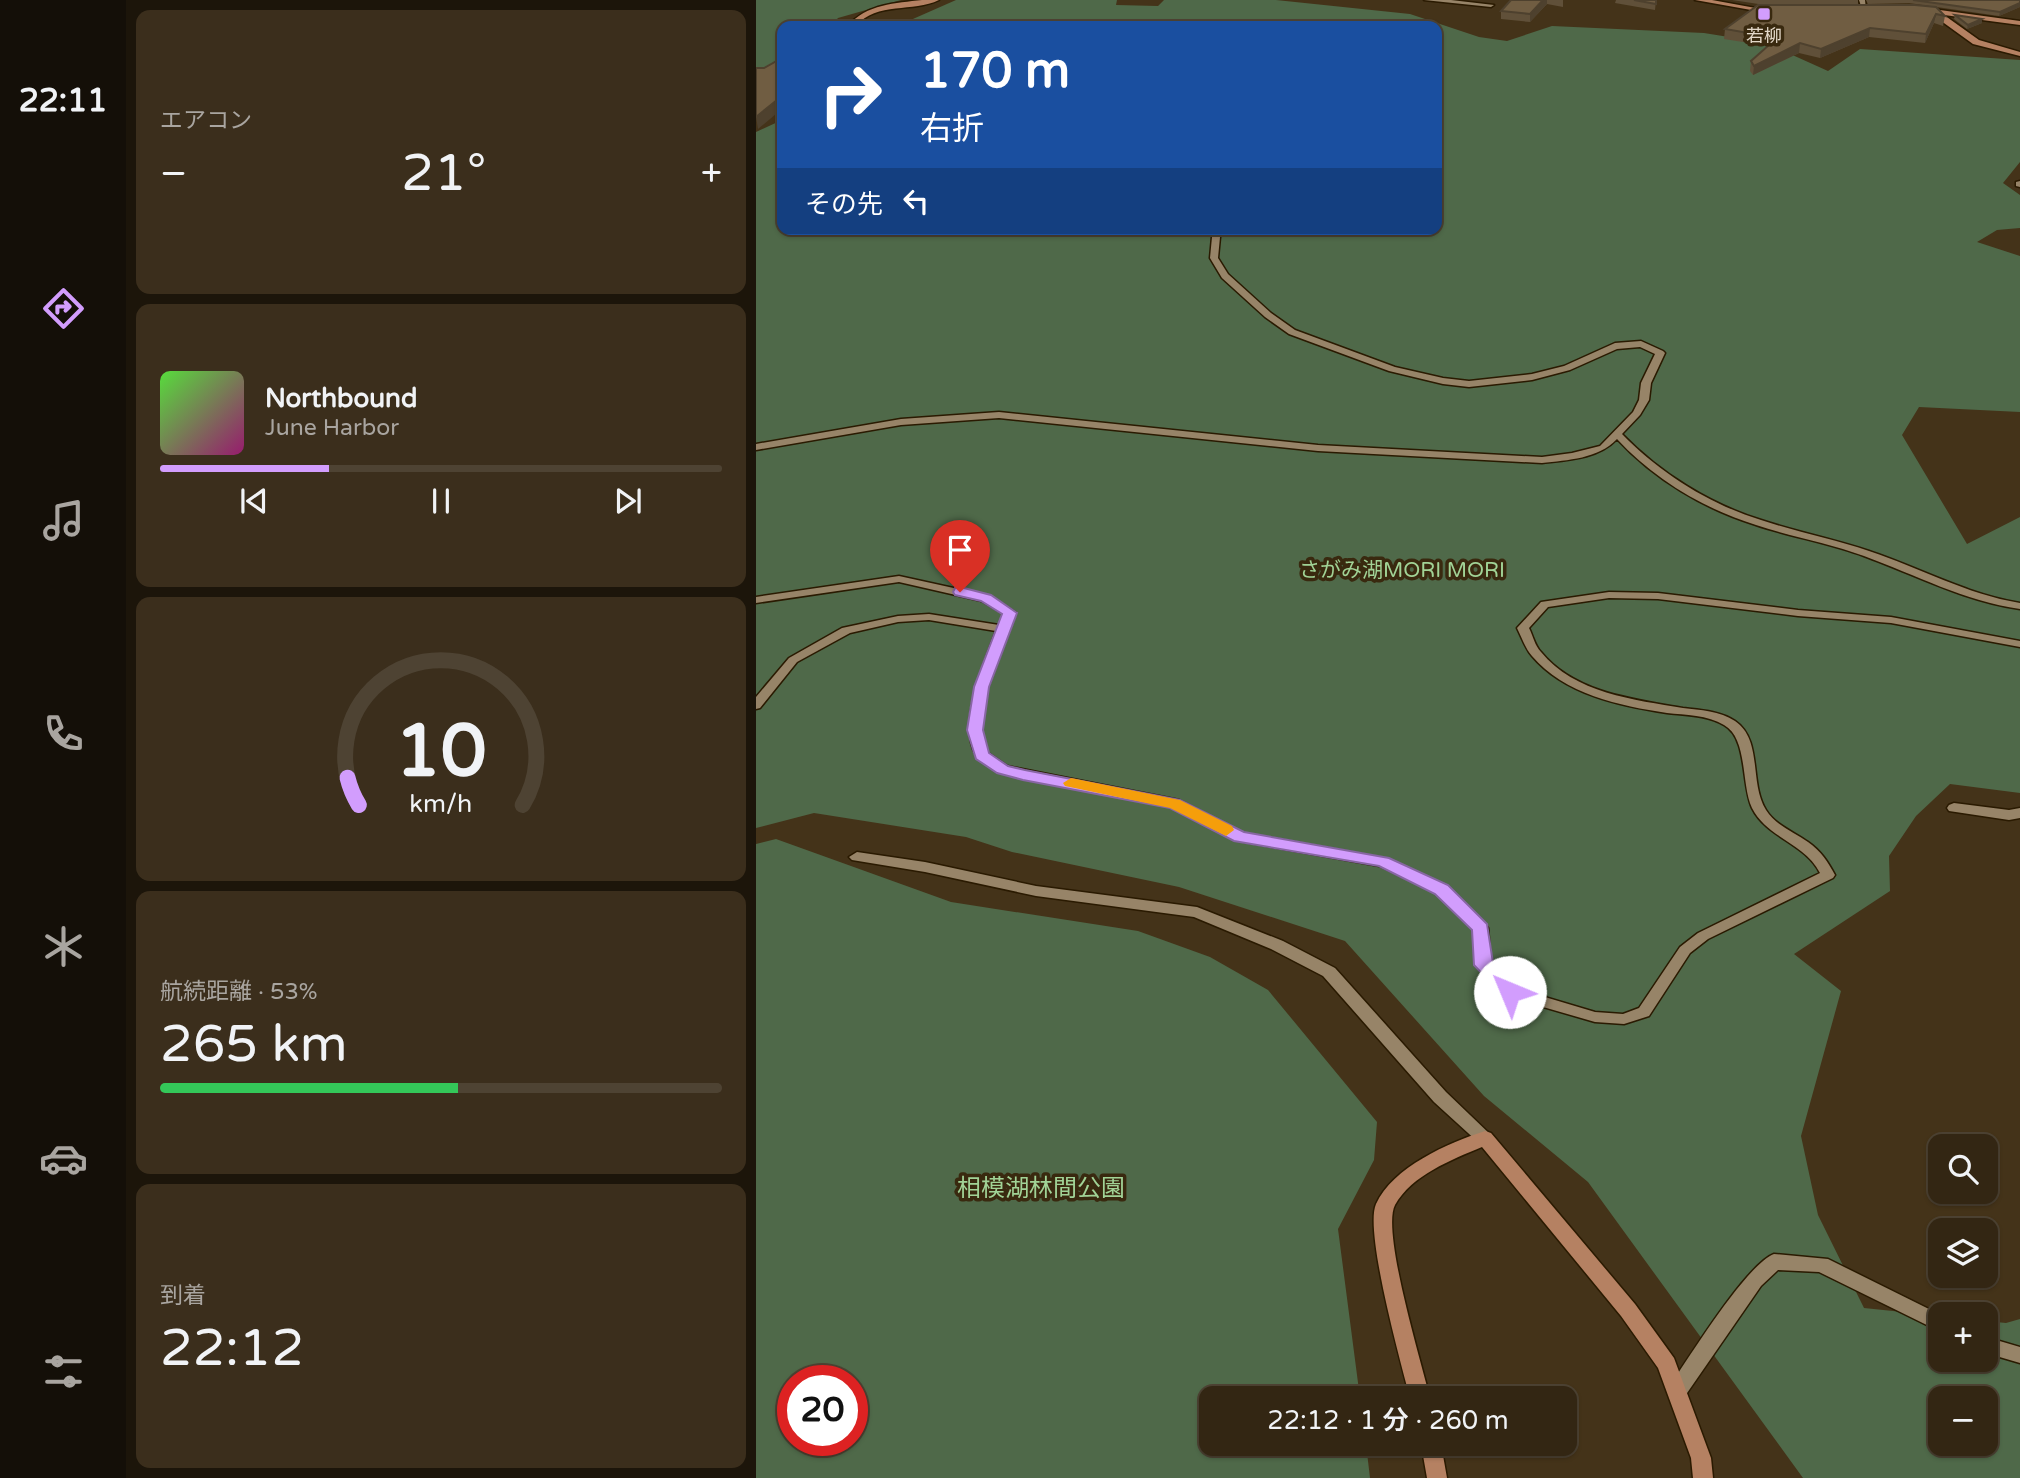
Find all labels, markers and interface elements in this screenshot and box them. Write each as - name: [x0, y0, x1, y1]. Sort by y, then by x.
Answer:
- marker: 若柳: [1756, 6, 1772, 22]
- place label: 若柳: [1746, 25, 1782, 47]
- text: 170 m: [920, 42, 1070, 101]
- icon: right: [805, 49, 896, 140]
- text: 22:11: [19, 82, 107, 120]
- text: エアコン: [160, 107, 252, 135]
- text: 右折: [920, 110, 984, 148]
- text: 21°: [401, 142, 486, 205]
- text: −: [160, 151, 187, 197]
- text: +: [701, 151, 722, 197]
- icon: left: [897, 182, 935, 220]
- text: その先: [805, 189, 883, 220]
- icon: directions: [39, 284, 88, 333]
- text: Northbound: [265, 383, 417, 414]
- text: June Harbor: [265, 414, 399, 442]
- icon: previous: [235, 482, 273, 520]
- icon: pause: [422, 482, 460, 520]
- icon: next: [609, 482, 647, 520]
- icon: music: [39, 496, 88, 545]
- pin: [930, 520, 990, 592]
- icon: arrive: [941, 531, 979, 569]
- park label: さがみ湖MORI MORI: [1299, 558, 1505, 583]
- text: 10: [395, 708, 487, 796]
- icon: phone: [39, 709, 88, 758]
- text: km/h: [410, 789, 472, 819]
- icon: climate: [39, 922, 88, 971]
- position arrow: [1473, 955, 1547, 1029]
- text: 航続距離 · 53%: [160, 978, 318, 1006]
- text: 265 km: [160, 1013, 348, 1076]
- icon: car: [39, 1134, 88, 1183]
- map controls: [1928, 1134, 1998, 1456]
- button: search: [1928, 1134, 1998, 1204]
- park label: 相模湖林間公園: [957, 1174, 1125, 1203]
- button: layers: [1928, 1218, 1998, 1288]
- text: 到着: [160, 1282, 206, 1310]
- button: +: [1928, 1302, 1998, 1372]
- text: 22:12: [160, 1317, 304, 1380]
- icon: filters: [39, 1347, 88, 1396]
- speed limit sign: 20: [777, 1365, 868, 1456]
- button: −: [1928, 1386, 1998, 1456]
- text: 22:12 · 1 分 · 260 m: [1267, 1405, 1509, 1436]

